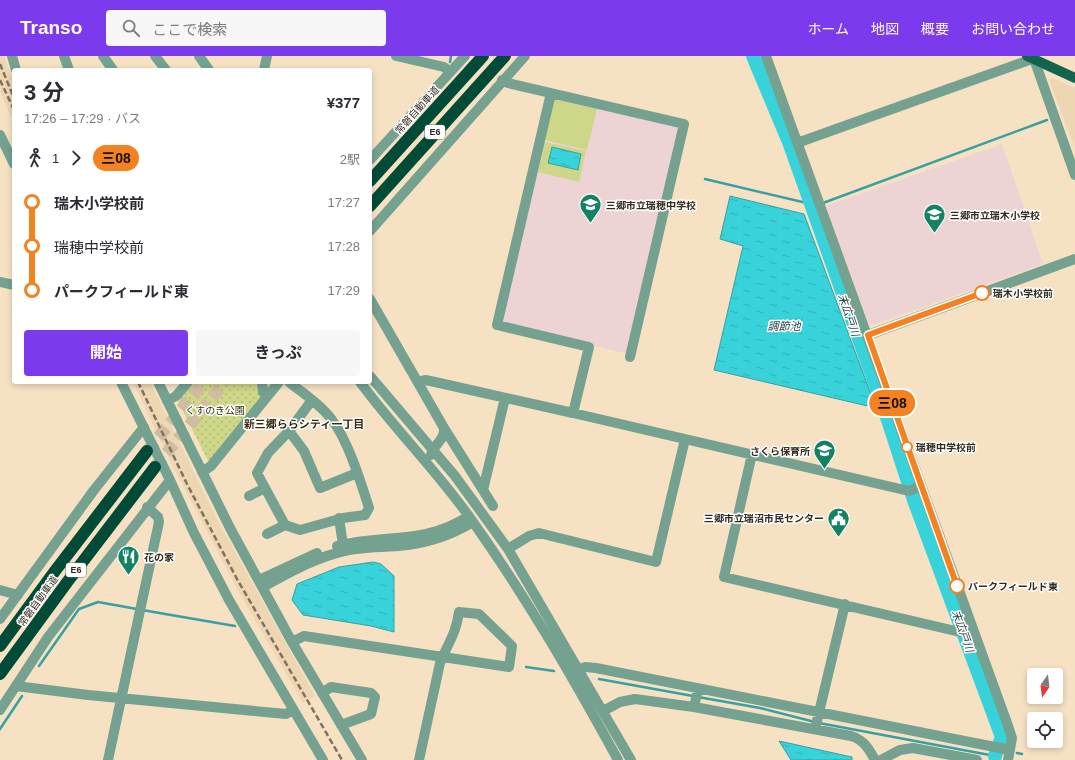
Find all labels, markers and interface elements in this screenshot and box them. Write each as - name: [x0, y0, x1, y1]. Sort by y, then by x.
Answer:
- search box: [106, 10, 386, 46]
- text: Transo: [20, 17, 82, 38]
- icon: search: [120, 17, 142, 39]
- text: ここで検索: [152, 21, 227, 38]
- text: ホーム: [807, 21, 849, 37]
- text: 地図: [871, 21, 899, 37]
- text: 概要: [921, 21, 949, 37]
- text: お問い合わせ: [971, 21, 1055, 37]
- text: 3 分: [24, 80, 64, 105]
- street label: 常磐自動車道: [393, 84, 441, 136]
- text: ¥377: [327, 94, 360, 111]
- text: 17:26 – 17:29 · バス: [24, 111, 141, 126]
- road number: E6: [425, 125, 445, 139]
- icon: walk: [24, 147, 46, 169]
- icon: forward: [65, 147, 87, 169]
- text: 三08: [101, 150, 131, 166]
- text: 1: [52, 151, 59, 166]
- text: 2駅: [340, 152, 360, 167]
- school or university icon: 三郷市立瑞穂中学校: [577, 192, 603, 225]
- text: 瑞木小学校前: [54, 195, 144, 212]
- text: 17:27: [327, 195, 360, 210]
- place label: 三郷市立瑞穂中学校: [606, 200, 696, 211]
- school or university icon: 三郷市立瑞木小学校: [922, 202, 948, 235]
- place label: 三郷市立瑞木小学校: [950, 210, 1040, 221]
- text: 瑞穂中学校前: [54, 239, 144, 256]
- text: 17:28: [327, 239, 360, 254]
- text: パークフィールド東: [54, 283, 189, 300]
- text: 17:29: [327, 283, 360, 298]
- marker: 瑞木小学校前: [974, 285, 990, 301]
- place label: 瑞木小学校前: [993, 288, 1053, 299]
- water label: 末広戸川: [836, 292, 862, 339]
- water label: 調節池: [768, 320, 801, 332]
- button: 開始: [24, 330, 188, 376]
- button: きっぷ: [196, 330, 360, 376]
- line badge: 三08: [869, 390, 915, 416]
- text: 三08: [877, 395, 907, 411]
- park label: くすのき公園: [185, 405, 245, 416]
- district label: 新三郷ららシティ一丁目: [244, 418, 364, 430]
- school or university icon: さくら保育所: [812, 438, 838, 471]
- marker: 瑞穂中学校前: [901, 441, 913, 453]
- place label: 瑞穂中学校前: [916, 442, 976, 453]
- place label: さくら保育所: [750, 446, 810, 457]
- public building icon: 三郷市立瑞沼市民センター: [826, 505, 852, 538]
- place label: 三郷市立瑞沼市民センター: [704, 513, 824, 524]
- restaurant icon: 花の家: [116, 544, 142, 577]
- place label: 花の家: [144, 552, 174, 563]
- road number: E6: [66, 563, 86, 577]
- street label: 常磐自動車道: [16, 573, 60, 629]
- marker: パークフィールド東: [949, 578, 965, 594]
- place label: パークフィールド東: [968, 581, 1059, 592]
- water label: 末広戸川: [950, 608, 977, 655]
- north arrow: [1027, 668, 1063, 704]
- map controls: [1027, 668, 1063, 748]
- button: locate: [1027, 712, 1063, 748]

